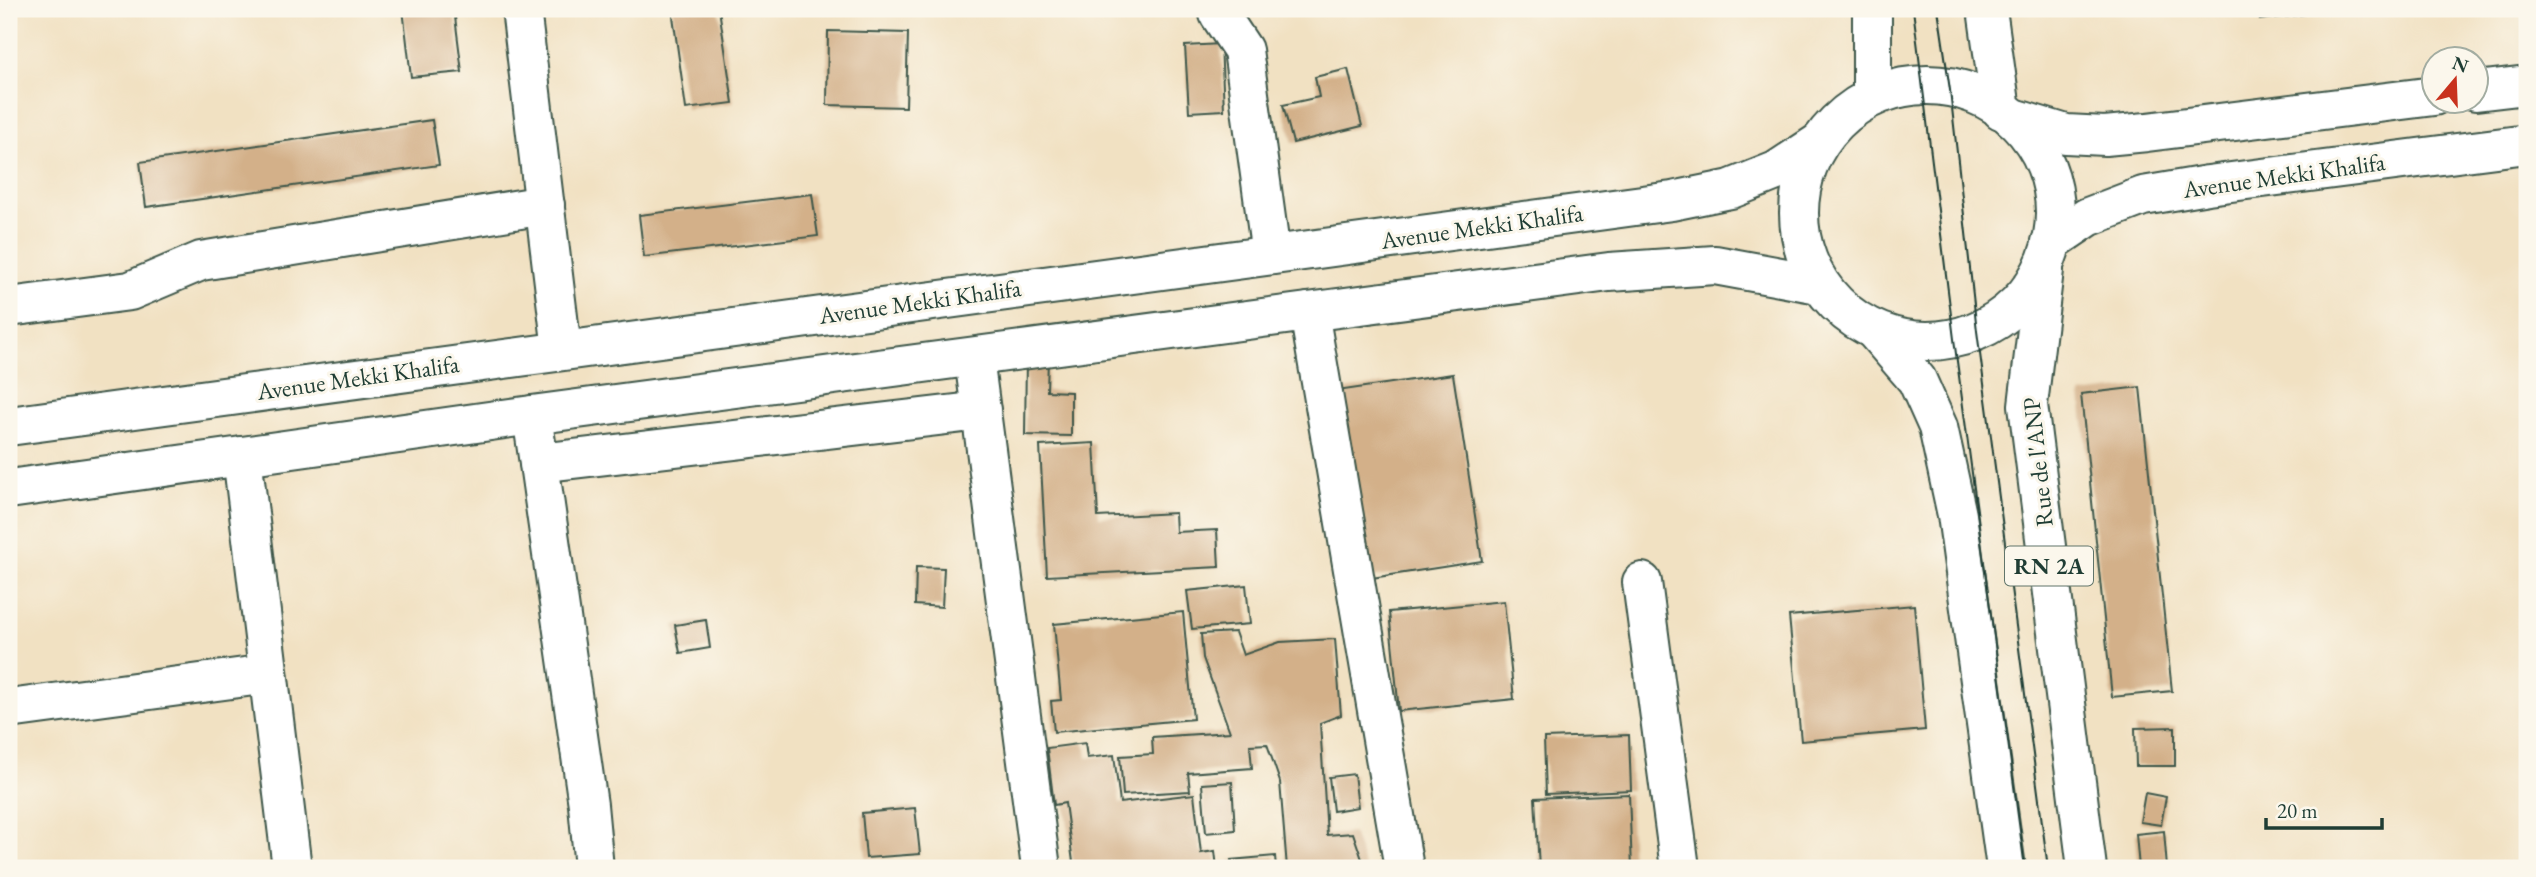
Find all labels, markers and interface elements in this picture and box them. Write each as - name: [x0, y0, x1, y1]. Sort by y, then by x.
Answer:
- north arrow: [2420, 46, 2490, 116]
- text: N: [2449, 50, 2472, 79]
- street label: Avenue Mekki Khalifa: [2180, 146, 2387, 205]
- street label: Avenue Mekki Khalifa: [1378, 197, 1585, 256]
- street label: Avenue Mekki Khalifa: [816, 272, 1023, 331]
- street label: Avenue Mekki Khalifa: [254, 348, 461, 407]
- street label: Rue de l'ANP: [2015, 396, 2060, 528]
- road number: RN 2A: [2005, 546, 2093, 586]
- scale bar: [2266, 786, 2382, 830]
- text: 20 m: [2277, 797, 2318, 824]

